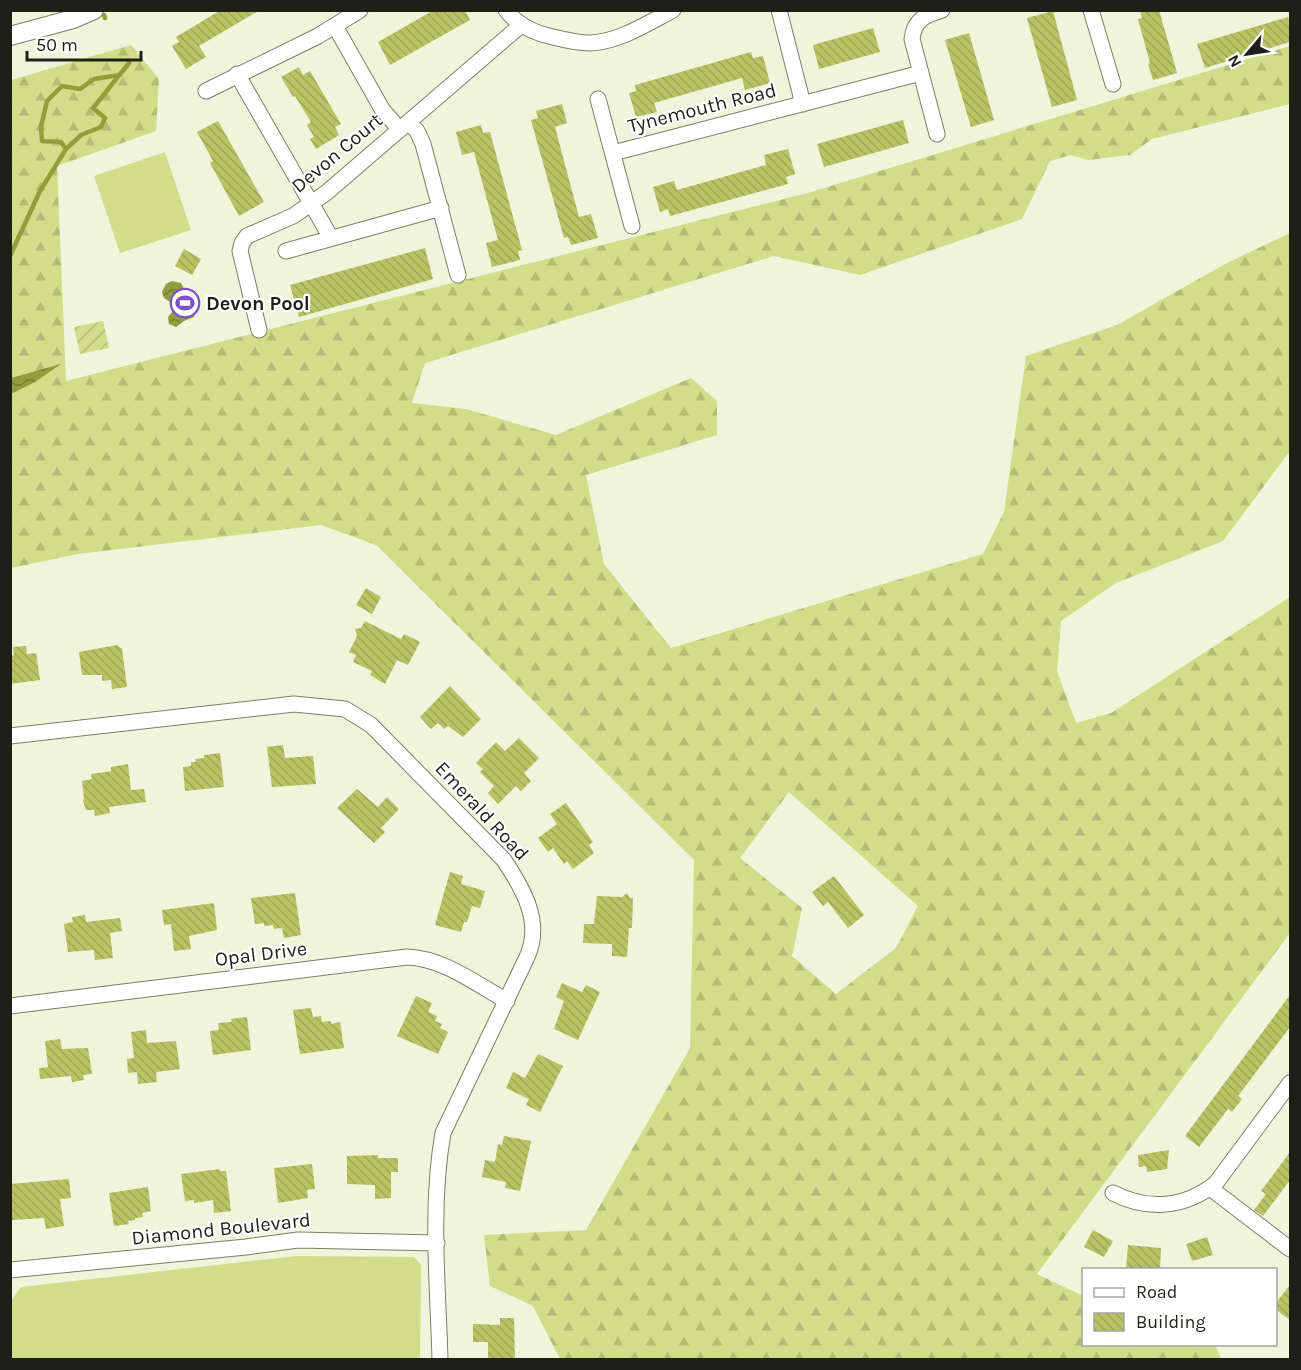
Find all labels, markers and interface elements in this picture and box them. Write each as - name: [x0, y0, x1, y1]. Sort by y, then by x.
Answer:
- scale bar: [27, 24, 141, 62]
- north arrow: [1217, 24, 1277, 84]
- text: 50 m: [36, 34, 78, 56]
- text: N: [1223, 51, 1245, 71]
- street label: Tynemouth Road: [625, 78, 779, 138]
- street label: Devon Court: [287, 108, 387, 198]
- sports icon: Devon Pool: [169, 287, 201, 319]
- place label: Devon Pool: [206, 292, 310, 315]
- street label: Emerald Road: [430, 757, 534, 865]
- street label: Opal Drive: [214, 937, 308, 971]
- street label: Diamond Boulevard: [130, 1208, 312, 1250]
- legend: [1082, 1268, 1277, 1346]
- text: Road: [1136, 1281, 1177, 1303]
- text: Building: [1136, 1311, 1206, 1333]

